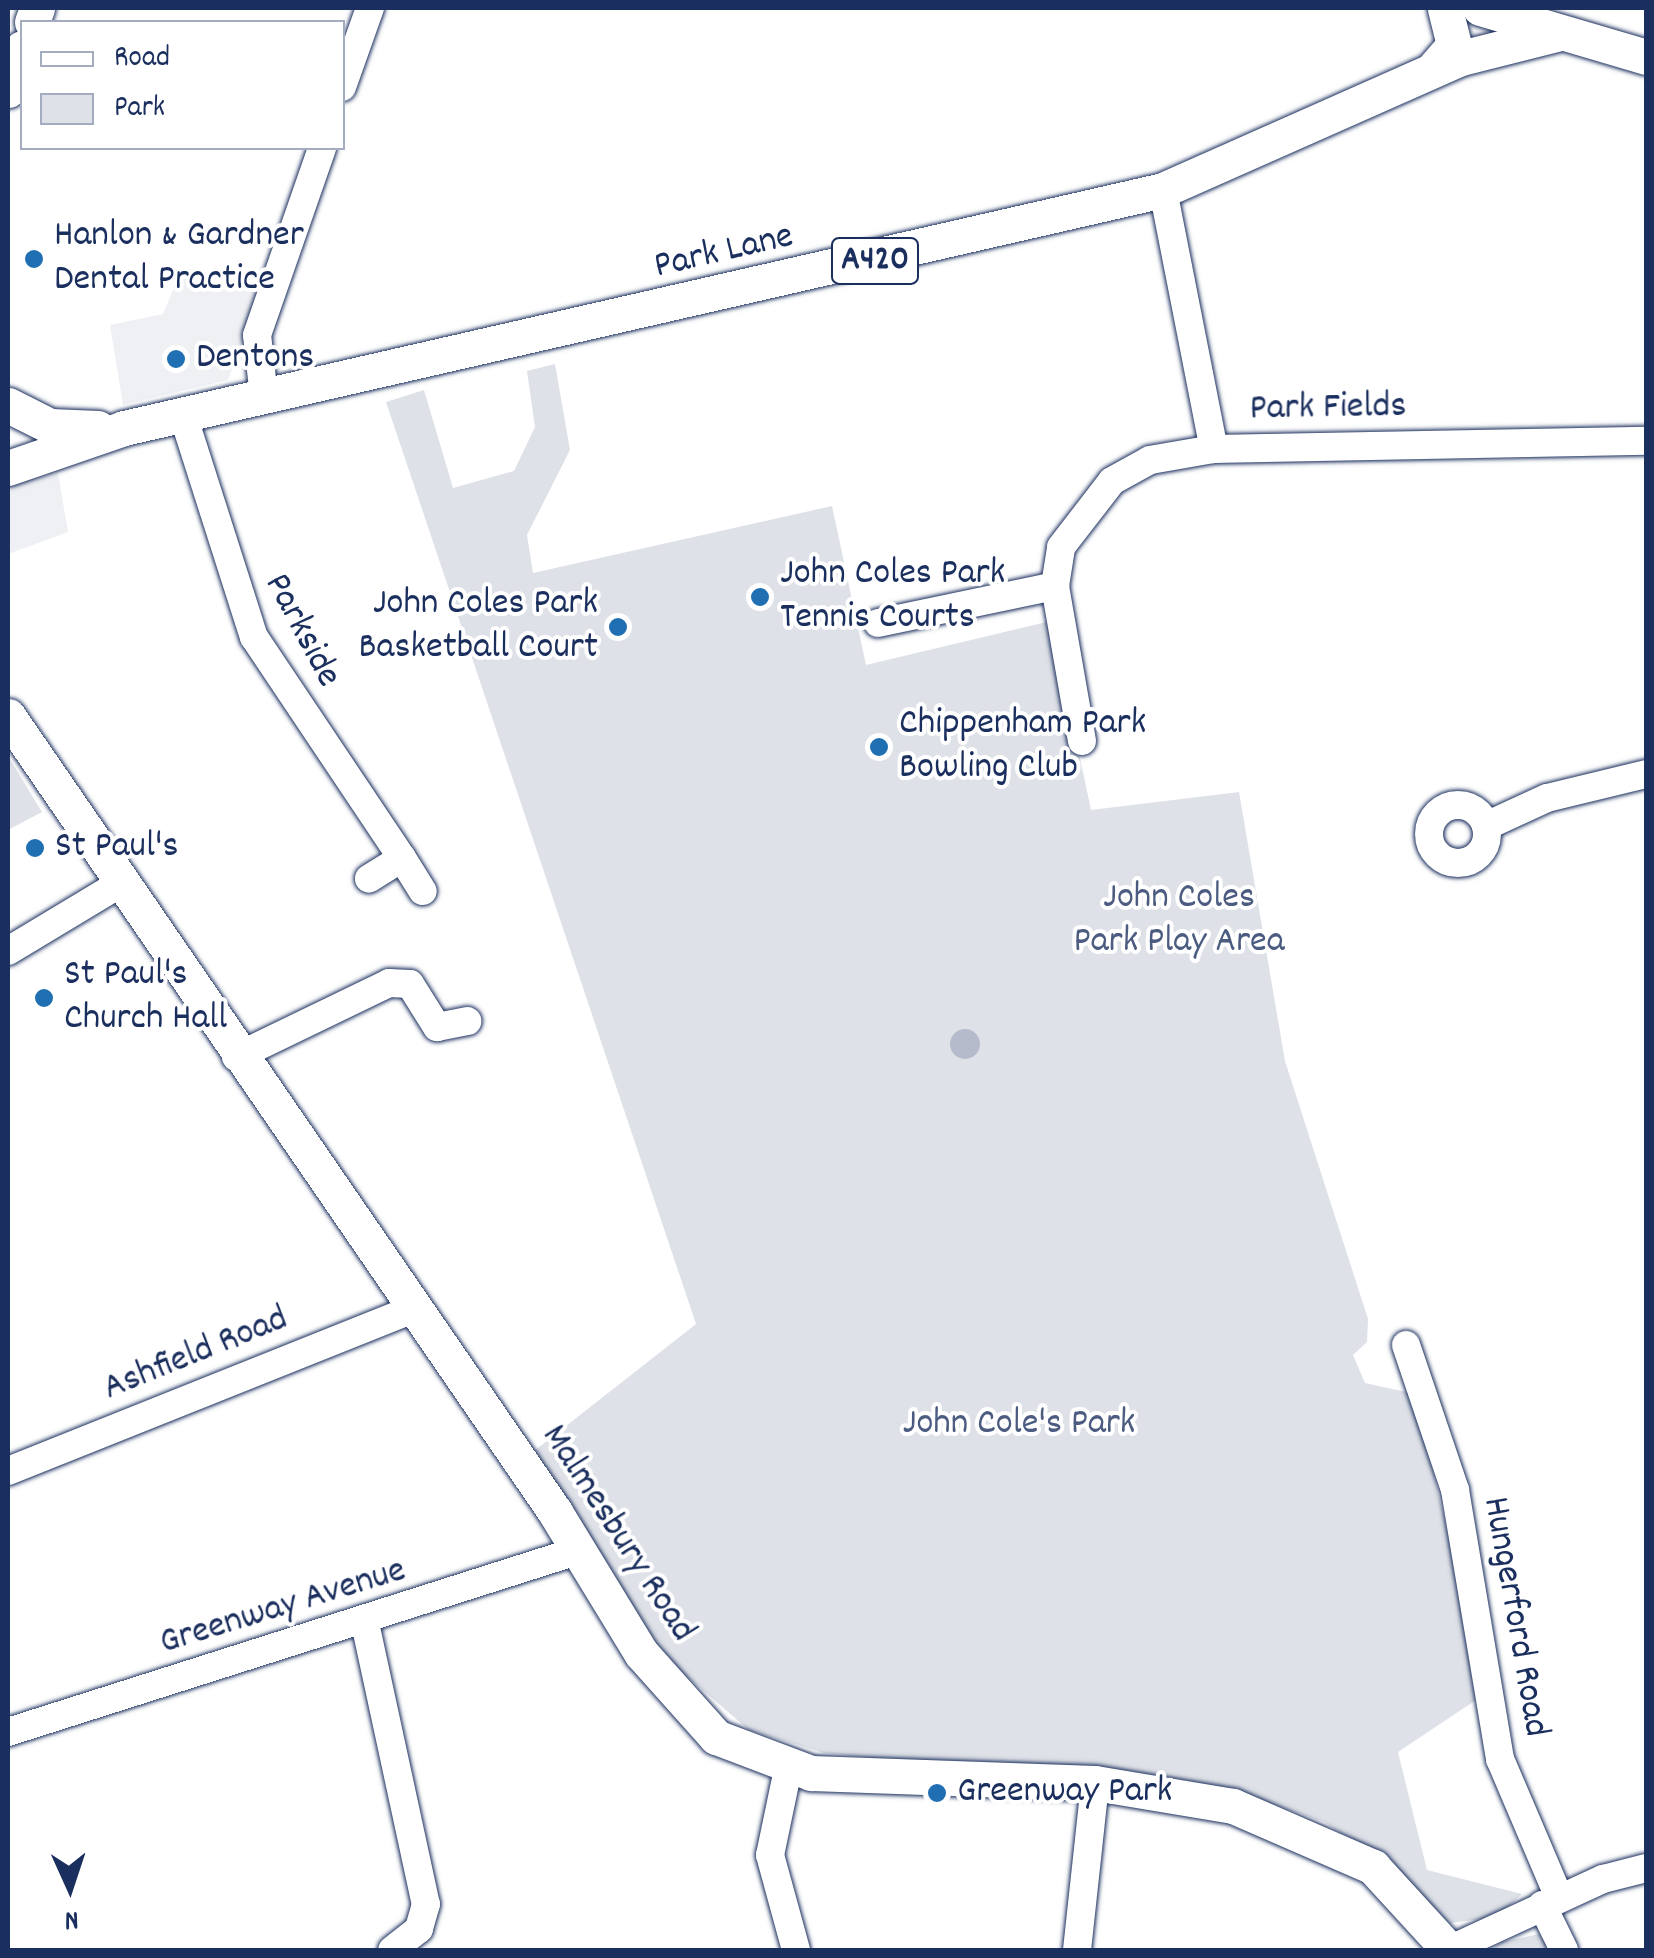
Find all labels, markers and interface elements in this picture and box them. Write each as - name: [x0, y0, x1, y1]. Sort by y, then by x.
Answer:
- legend: [20, 20, 345, 150]
- text: Road: [114, 38, 170, 81]
- text: Park: [114, 88, 165, 131]
- place label: Hanlon & Gardner Dental Practice: [54, 214, 304, 304]
- street label: Park Lane: [650, 215, 798, 291]
- road number: A420: [830, 231, 920, 291]
- marker: Hanlon & Gardner Dental Practice: [23, 248, 45, 270]
- place label: Dentons: [196, 336, 314, 382]
- marker: Dentons: [165, 348, 187, 370]
- street label: Park Fields: [1249, 385, 1407, 433]
- place label: John Coles Park Tennis Courts: [780, 552, 1005, 642]
- street label: Parkside: [252, 566, 350, 696]
- place label: John Coles Park Basketball Court: [359, 582, 598, 672]
- marker: John Coles Park Tennis Courts: [749, 586, 771, 608]
- marker: John Coles Park Basketball Court: [607, 616, 629, 638]
- place label: Chippenham Park Bowling Club: [899, 702, 1146, 792]
- marker: Chippenham Park Bowling Club: [868, 736, 890, 758]
- place label: St Paul's: [55, 825, 178, 871]
- marker: St Paul's: [24, 837, 46, 859]
- park label: John Coles Park Play Area: [1073, 876, 1285, 966]
- place label: St Paul's Church Hall: [64, 953, 227, 1042]
- marker: St Paul's Church Hall: [33, 987, 55, 1009]
- street label: Ashfield Road: [97, 1297, 295, 1413]
- park label: John Cole's Park: [903, 1402, 1135, 1448]
- street label: Malmesbury Road: [530, 1417, 704, 1651]
- street label: Hungerford Road: [1470, 1493, 1558, 1741]
- street label: Greenway Avenue: [155, 1549, 411, 1667]
- place label: Greenway Park: [957, 1770, 1172, 1816]
- marker: Greenway Park: [926, 1782, 948, 1804]
- north arrow: [20, 1838, 120, 1938]
- text: N: [64, 1898, 80, 1938]

